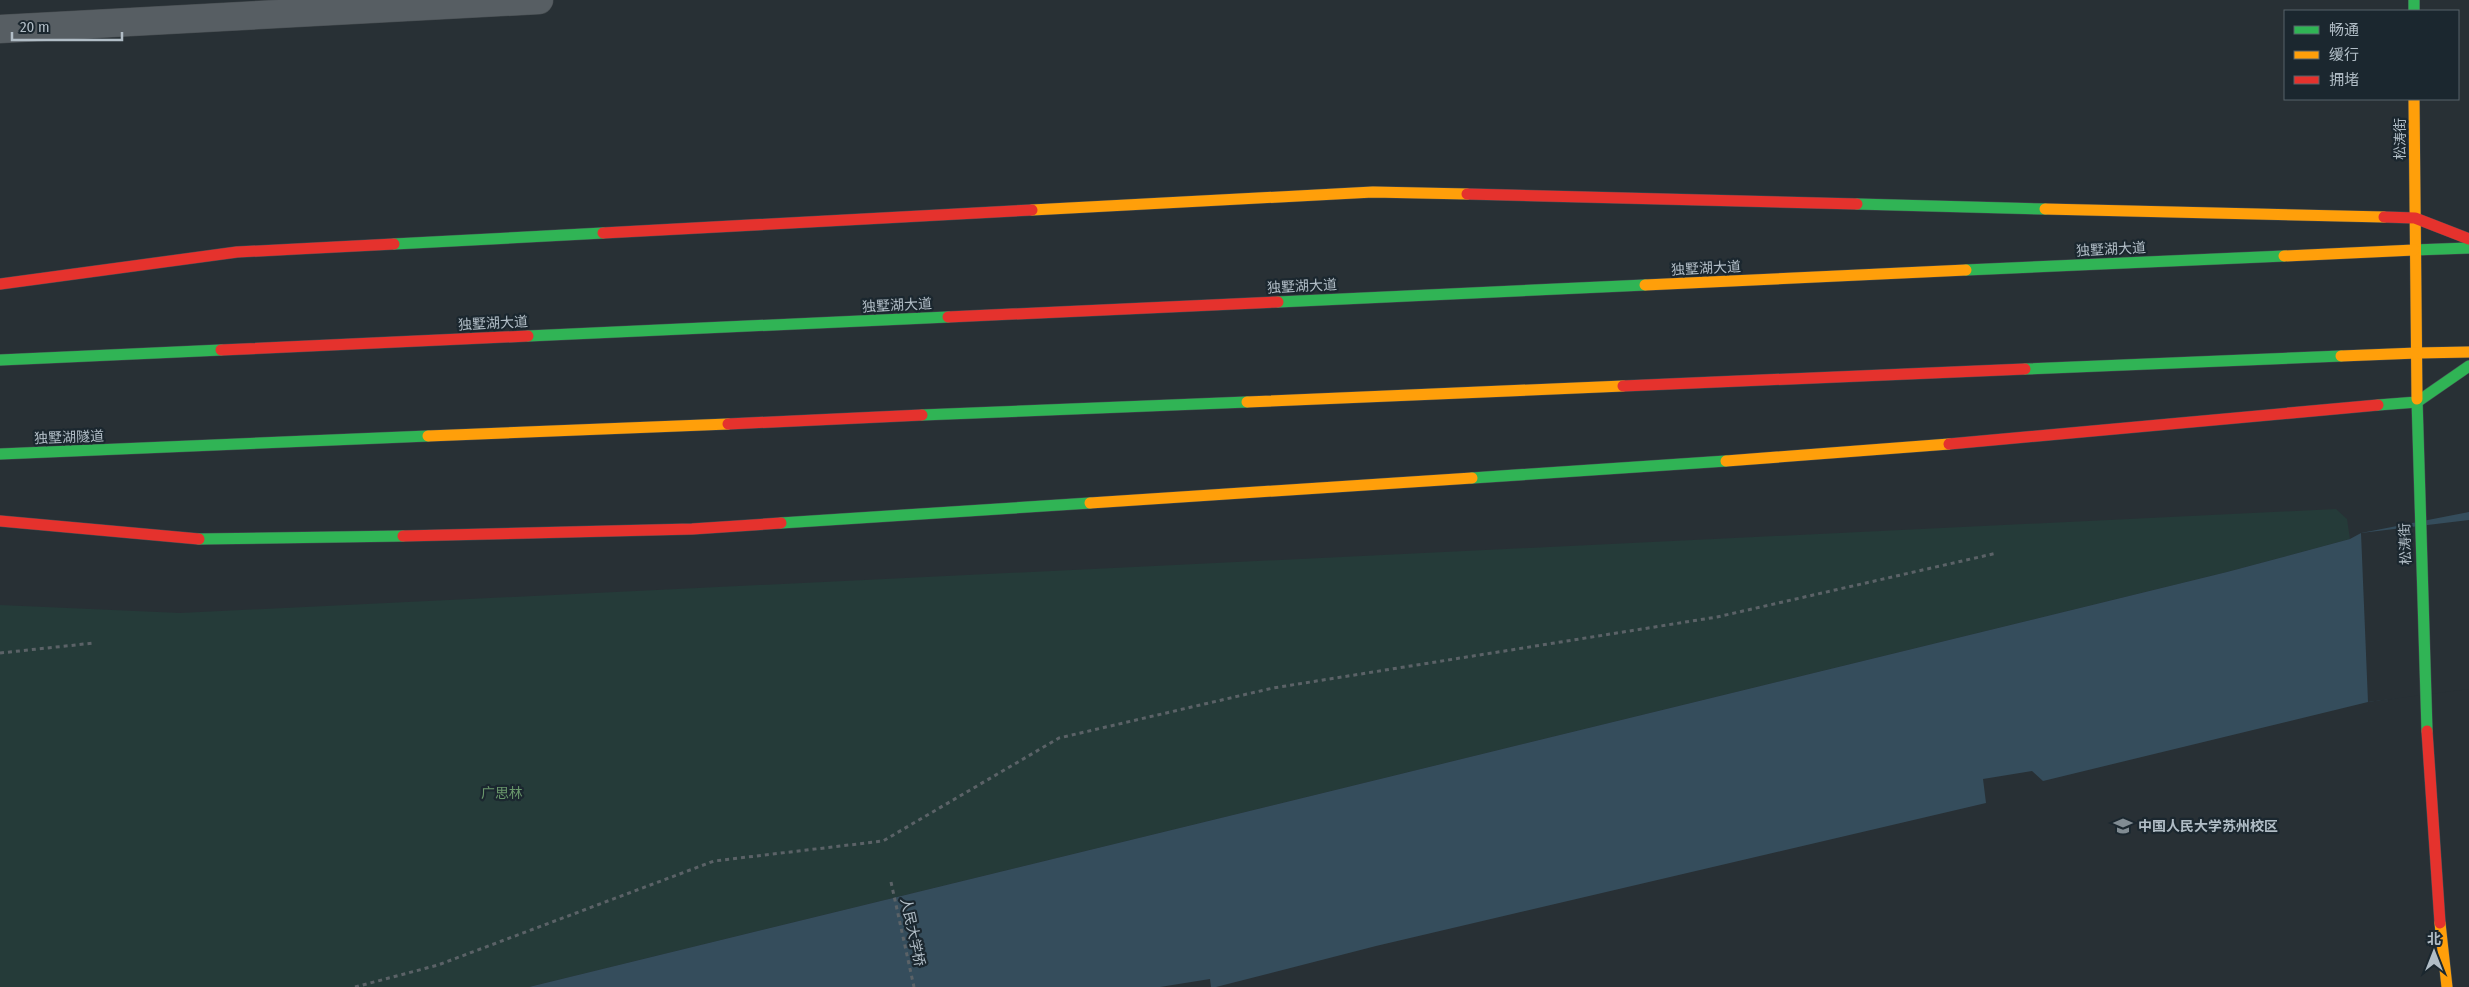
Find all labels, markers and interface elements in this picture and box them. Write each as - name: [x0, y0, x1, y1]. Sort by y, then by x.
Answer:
- scale bar: [12, 10, 122, 42]
- legend: [2284, 10, 2459, 100]
- text: 20 m: [20, 18, 50, 36]
- text: 畅通: [2329, 21, 2359, 39]
- text: 缓行: [2329, 46, 2359, 64]
- text: 拥堵: [2329, 71, 2359, 89]
- street label: 松涛街: [2392, 118, 2409, 160]
- street label: 独墅湖大道: [2076, 239, 2146, 260]
- street label: 独墅湖大道: [1671, 258, 1741, 279]
- street label: 独墅湖大道: [1267, 276, 1337, 297]
- street label: 独墅湖大道: [862, 295, 932, 316]
- street label: 独墅湖大道: [458, 313, 528, 334]
- street label: 独墅湖隧道: [34, 428, 104, 447]
- street label: 松涛街: [2396, 523, 2415, 565]
- park label: 广思林: [481, 785, 523, 802]
- school or university icon: 中国人民大学苏州校区: [2112, 815, 2134, 837]
- place label: 中国人民大学苏州校区: [2138, 818, 2278, 835]
- street label: 人民大学桥: [897, 896, 928, 968]
- north arrow: [2409, 927, 2459, 977]
- text: 北: [2427, 931, 2441, 948]

